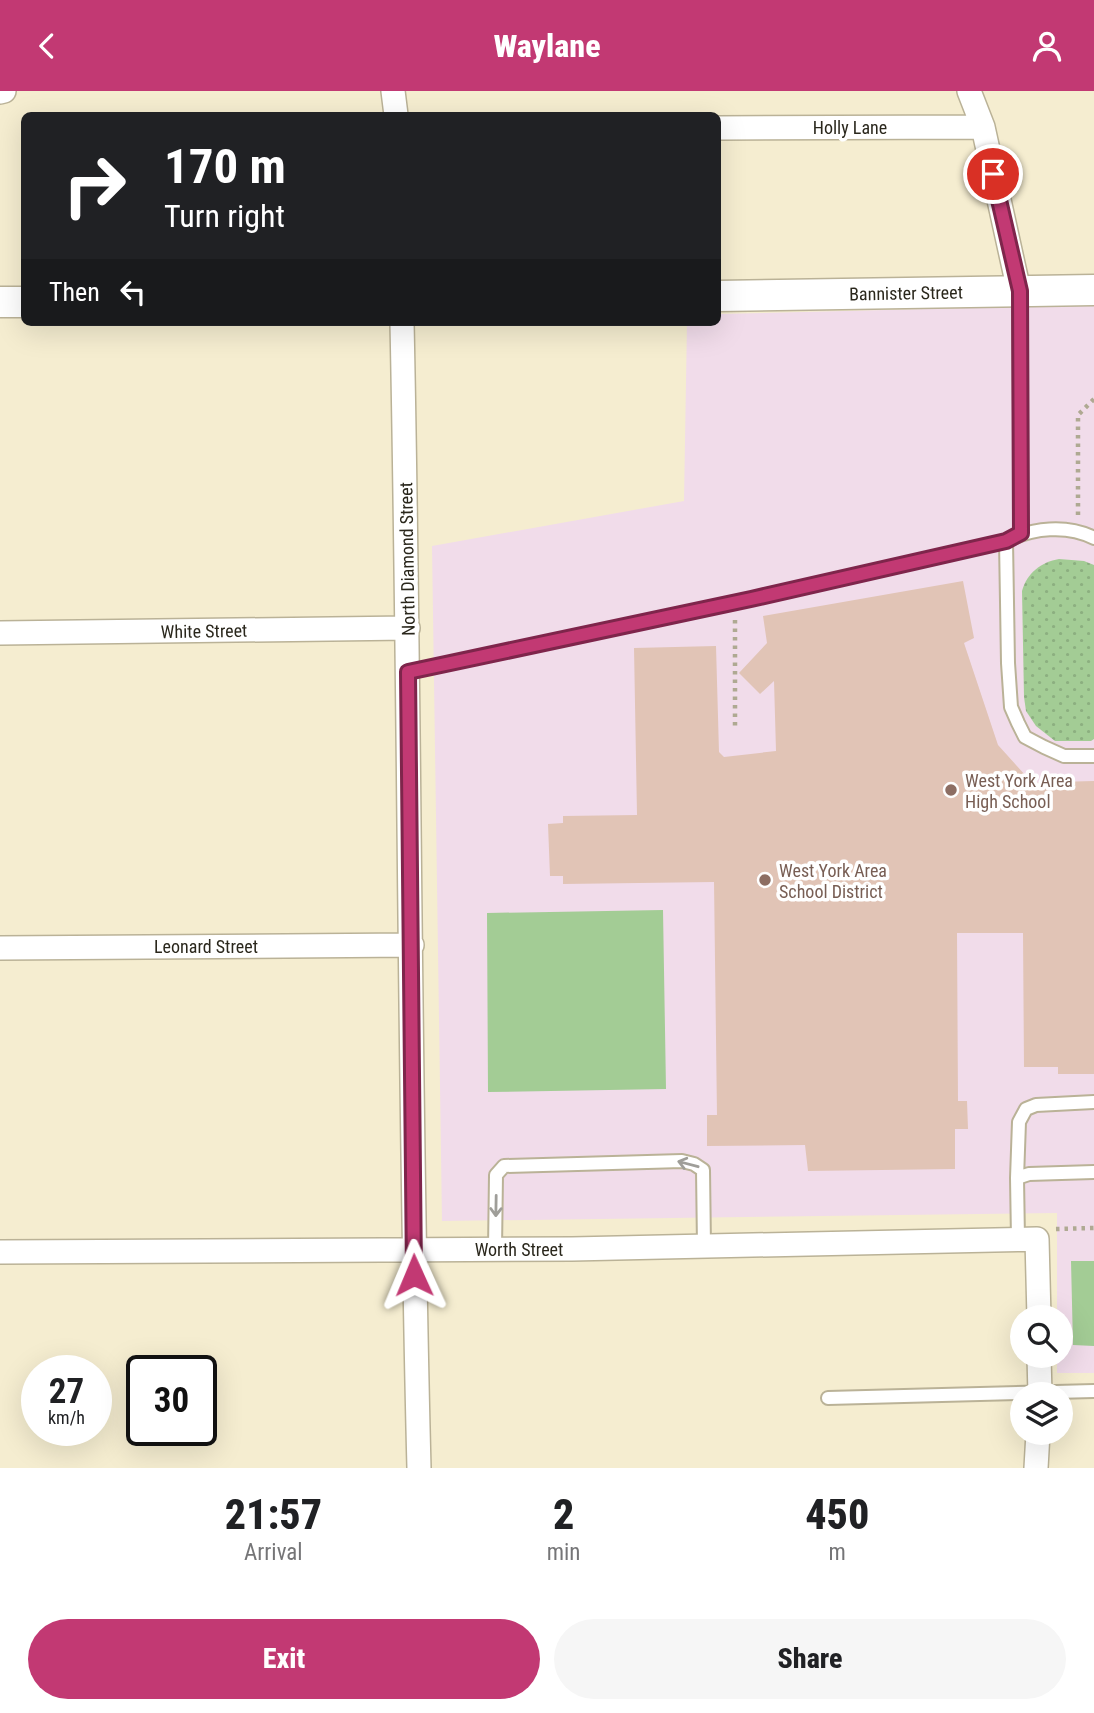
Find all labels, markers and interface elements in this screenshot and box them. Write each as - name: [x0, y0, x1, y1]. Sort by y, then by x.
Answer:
- icon: back: [28, 27, 66, 65]
- text: Waylane: [493, 27, 601, 65]
- icon: person: [1028, 27, 1066, 65]
- street label: Holly Lane: [813, 117, 887, 138]
- text: 170 m: [164, 138, 286, 195]
- icon: right: [49, 140, 140, 231]
- pin: [963, 144, 1023, 204]
- icon: arrive: [974, 155, 1012, 193]
- text: Turn right: [164, 197, 285, 235]
- icon: left: [114, 273, 152, 311]
- text: Then: [49, 277, 100, 307]
- street label: Bannister Street: [849, 282, 963, 304]
- street label: North Diamond Street: [395, 482, 419, 636]
- street label: White Street: [161, 620, 247, 642]
- place label: West York Area High School: [965, 770, 1073, 812]
- marker: West York Area High School: [943, 782, 959, 798]
- place label: West York Area School District: [779, 860, 887, 902]
- marker: West York Area School District: [757, 872, 773, 888]
- street label: Leonard Street: [154, 936, 258, 957]
- one-way arrow: [677, 1157, 699, 1170]
- one-way arrow: [489, 1194, 503, 1217]
- position arrow: [377, 1238, 451, 1312]
- street label: Worth Street: [475, 1239, 563, 1260]
- map controls: [1010, 1305, 1073, 1445]
- button: search: [1010, 1305, 1073, 1368]
- speed limit sign: 30: [126, 1355, 217, 1446]
- text: 27: [49, 1371, 84, 1412]
- button: layers: [1010, 1382, 1073, 1445]
- text: km/h: [48, 1407, 85, 1428]
- text: 21:57: [225, 1490, 322, 1539]
- text: 2: [553, 1490, 574, 1539]
- text: 450: [805, 1490, 869, 1539]
- text: Arrival: [244, 1539, 303, 1566]
- text: min: [547, 1539, 580, 1566]
- text: m: [829, 1539, 846, 1566]
- button: Exit: [28, 1619, 540, 1699]
- button: Share: [554, 1619, 1066, 1699]

